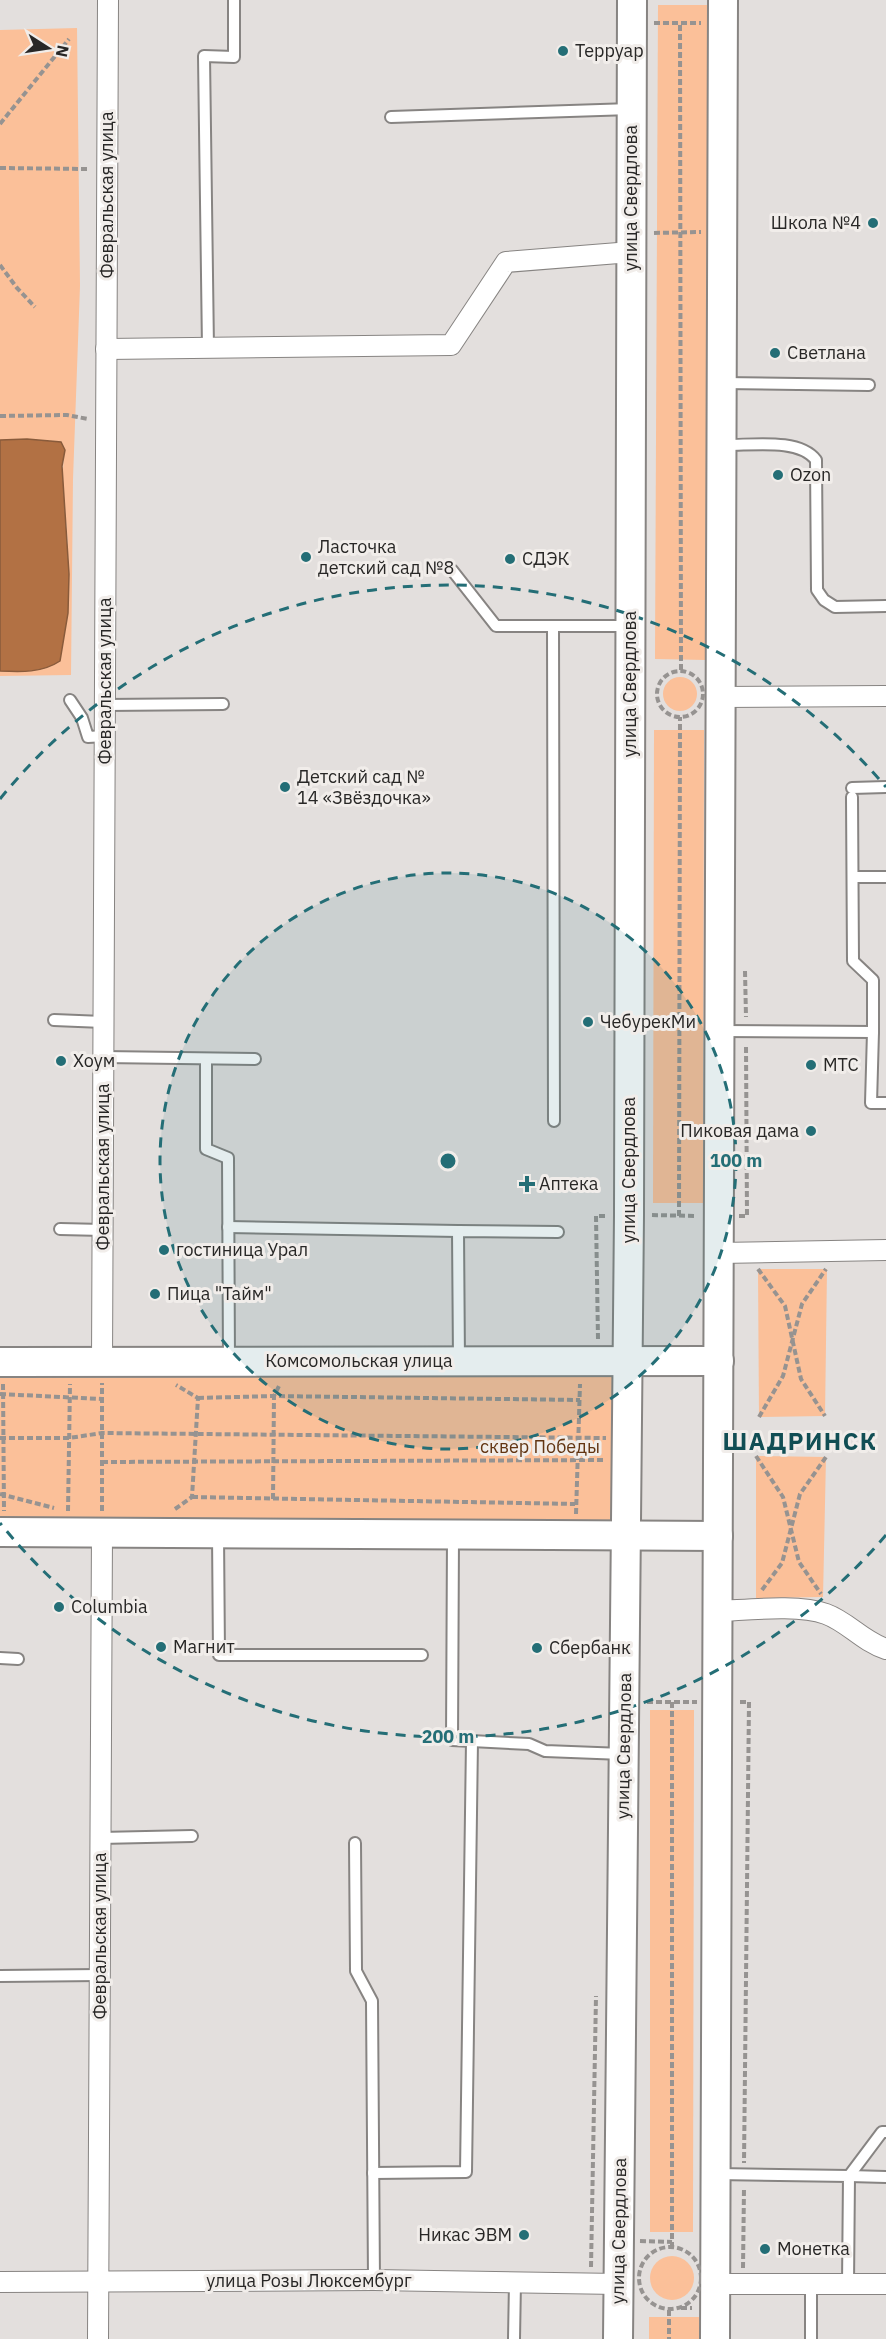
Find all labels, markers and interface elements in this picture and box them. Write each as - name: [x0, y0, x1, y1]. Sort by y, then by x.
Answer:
- north arrow: [18, 18, 78, 78]
- place label: Терруар: [575, 39, 644, 62]
- text: N: [52, 43, 74, 59]
- marker: Терруар: [556, 44, 570, 58]
- street label: Февральская улица: [95, 111, 118, 279]
- street label: улица Свердлова: [619, 124, 642, 271]
- place label: Школа №4: [771, 211, 861, 234]
- marker: Школа №4: [866, 216, 880, 230]
- place label: Светлана: [787, 341, 866, 364]
- marker: Светлана: [768, 346, 782, 360]
- place label: Ozon: [790, 463, 831, 486]
- marker: Ozon: [771, 468, 785, 482]
- place label: Ласточка детский сад №8: [318, 535, 454, 579]
- place label: СДЭК: [522, 547, 570, 570]
- marker: Ласточка детский сад №8: [299, 550, 313, 564]
- marker: СДЭК: [503, 552, 517, 566]
- street label: Февральская улица: [93, 597, 116, 765]
- street label: улица Свердлова: [618, 610, 641, 757]
- place label: Детский сад № 14 «Звёздочка»: [297, 765, 431, 809]
- marker: Детский сад № 14 «Звёздочка»: [278, 780, 292, 794]
- place label: ЧебурекМи: [600, 1010, 696, 1033]
- marker: ЧебурекМи: [581, 1015, 595, 1029]
- place label: Хоум: [73, 1049, 115, 1072]
- place label: МТС: [823, 1053, 859, 1076]
- marker: Хоум: [54, 1054, 68, 1068]
- marker: МТС: [804, 1058, 818, 1072]
- street label: Февральская улица: [91, 1083, 114, 1251]
- street label: улица Свердлова: [617, 1096, 640, 1243]
- place label: Пиковая дама: [680, 1119, 799, 1142]
- marker: Пиковая дама: [804, 1124, 818, 1138]
- text: 100 m: [710, 1149, 762, 1172]
- centre of rings: [438, 1151, 458, 1171]
- place label: Аптека: [539, 1172, 599, 1195]
- marker: Аптека: [520, 1177, 534, 1191]
- place label: гостиница Урал: [176, 1238, 308, 1261]
- marker: гостиница Урал: [157, 1243, 171, 1257]
- place label: Пица "Тайм": [167, 1282, 272, 1305]
- marker: Пица "Тайм": [148, 1287, 162, 1301]
- street label: Комсомольская улица: [265, 1349, 453, 1372]
- district label: ШАДРИНСК: [722, 1425, 878, 1457]
- park label: сквер Победы: [480, 1435, 600, 1458]
- place label: Columbia: [71, 1595, 148, 1618]
- marker: Columbia: [52, 1600, 66, 1614]
- place label: Магнит: [173, 1635, 235, 1658]
- place label: Сбербанк: [549, 1636, 631, 1659]
- marker: Магнит: [154, 1640, 168, 1654]
- marker: Сбербанк: [530, 1641, 544, 1655]
- street label: улица Свердлова: [611, 1672, 636, 1819]
- text: 200 m: [422, 1725, 474, 1748]
- street label: Февральская улица: [88, 1852, 111, 2020]
- street label: улица Свердлова: [606, 2157, 631, 2304]
- place label: Никас ЭВМ: [418, 2223, 512, 2246]
- marker: Никас ЭВМ: [517, 2228, 531, 2242]
- place label: Монетка: [777, 2237, 850, 2260]
- marker: Монетка: [758, 2242, 772, 2256]
- street label: улица Розы Люксембург: [206, 2269, 412, 2292]

